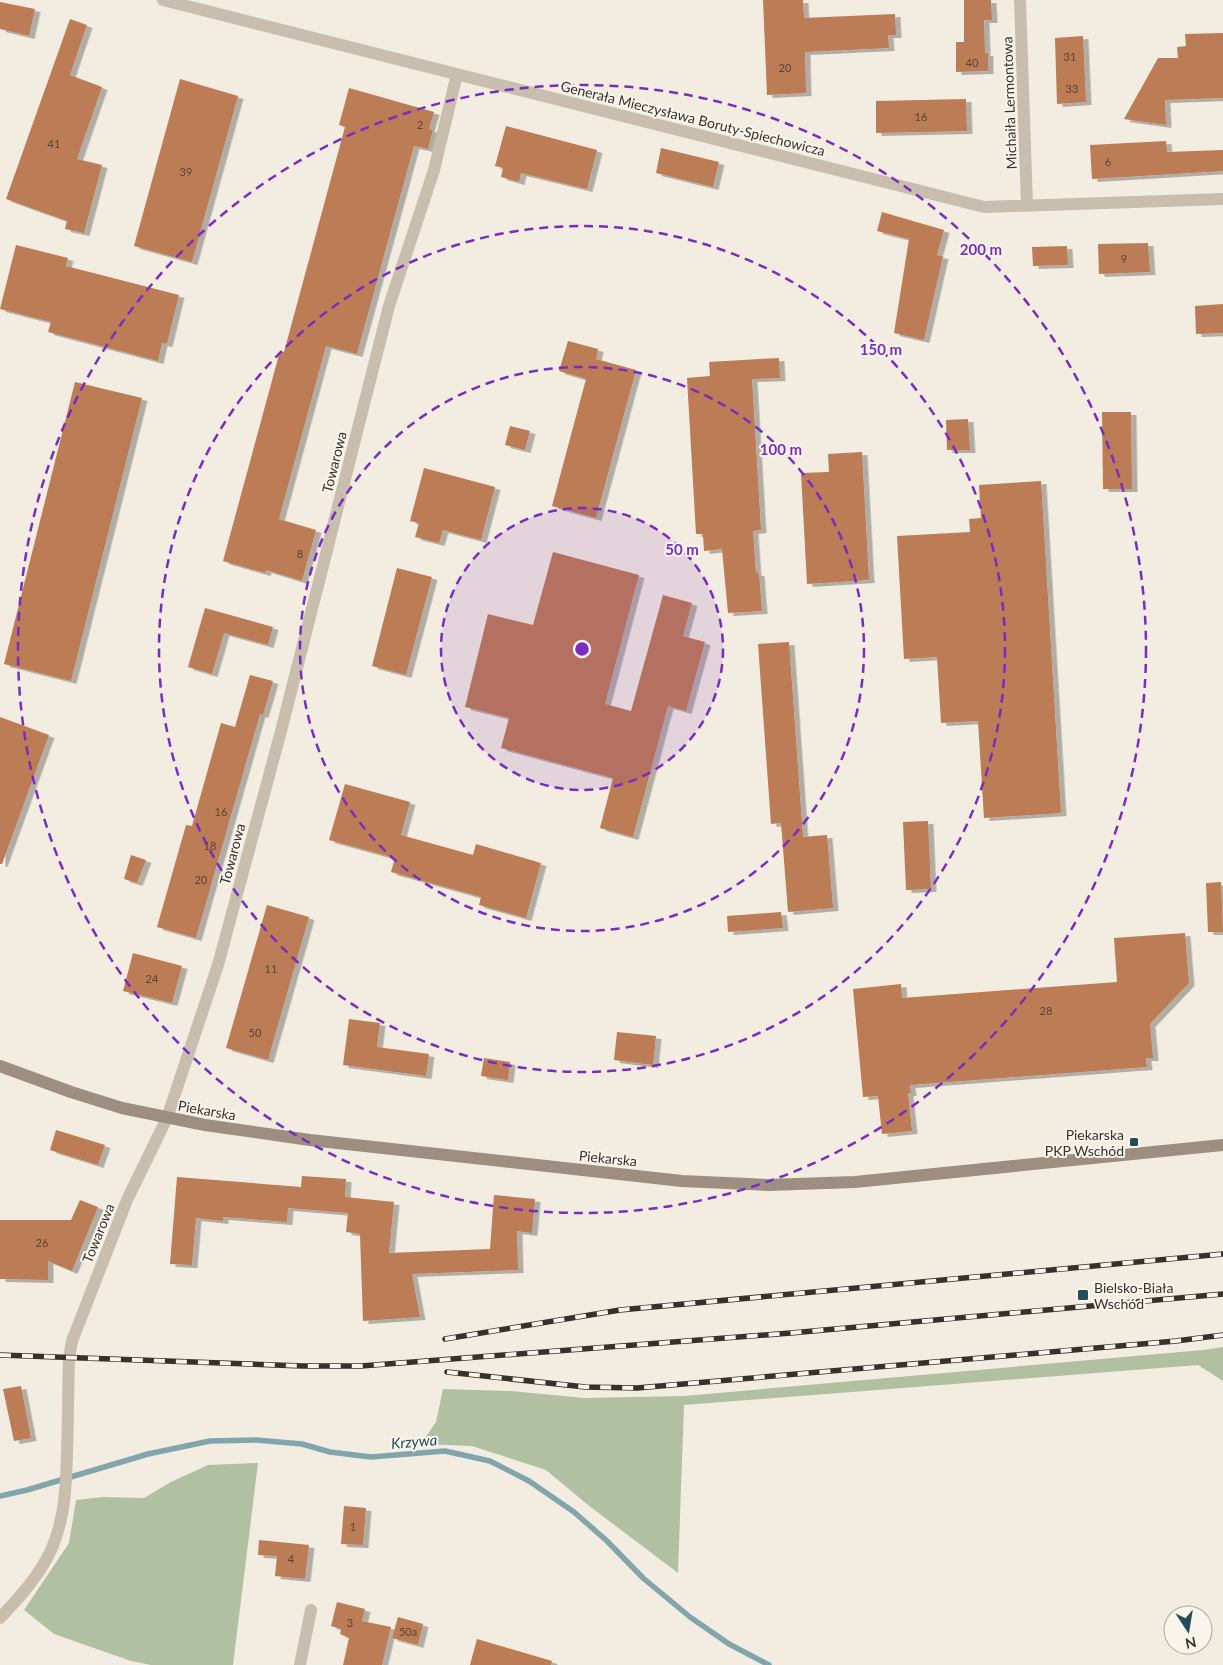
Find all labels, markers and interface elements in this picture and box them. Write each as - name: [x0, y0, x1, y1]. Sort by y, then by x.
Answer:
- street label: Michaiła Lermontowa: [998, 36, 1020, 170]
- house number: 31: [1064, 50, 1076, 63]
- house number: 40: [966, 56, 979, 69]
- house number: 20: [779, 61, 792, 74]
- street label: Generała Mieczysława Boruty-Spiechowicza: [559, 77, 827, 159]
- house number: 33: [1066, 82, 1078, 95]
- house number: 16: [915, 110, 927, 123]
- house number: 2: [417, 118, 423, 131]
- house number: 41: [48, 137, 60, 150]
- house number: 6: [1105, 155, 1111, 168]
- house number: 39: [180, 165, 192, 178]
- text: 200 m: [960, 240, 1002, 258]
- house number: 9: [1121, 252, 1127, 265]
- text: 150 m: [860, 340, 902, 358]
- street label: Towarowa: [318, 429, 350, 495]
- text: 100 m: [760, 440, 802, 458]
- text: 50 m: [665, 540, 699, 558]
- house number: 8: [297, 547, 303, 560]
- centre of rings: [573, 640, 591, 658]
- house number: 16: [215, 805, 227, 818]
- street label: Towarowa: [216, 821, 248, 887]
- house number: 18: [204, 839, 216, 852]
- house number: 20: [195, 873, 208, 886]
- house number: 11: [265, 962, 277, 975]
- house number: 24: [146, 972, 159, 985]
- house number: 28: [1040, 1004, 1052, 1017]
- house number: 50: [249, 1026, 262, 1039]
- street label: Piekarska: [177, 1097, 237, 1123]
- place label: Piekarska PKP Wschód: [1045, 1126, 1124, 1159]
- marker: Piekarska PKP Wschód: [1128, 1136, 1140, 1148]
- street label: Piekarska: [578, 1146, 638, 1170]
- street label: Towarowa: [78, 1201, 118, 1265]
- house number: 26: [36, 1236, 48, 1249]
- place label: Bielsko-Biała Wschód: [1094, 1279, 1173, 1312]
- marker: Bielsko-Biała Wschód: [1076, 1288, 1090, 1302]
- water label: Krzywa: [390, 1430, 438, 1452]
- house number: 1: [350, 1520, 356, 1533]
- house number: 4: [288, 1552, 295, 1565]
- north arrow: [1163, 1605, 1213, 1655]
- house number: 3: [347, 1616, 353, 1629]
- house number: 50a: [399, 1625, 417, 1638]
- text: N: [1184, 1634, 1198, 1653]

